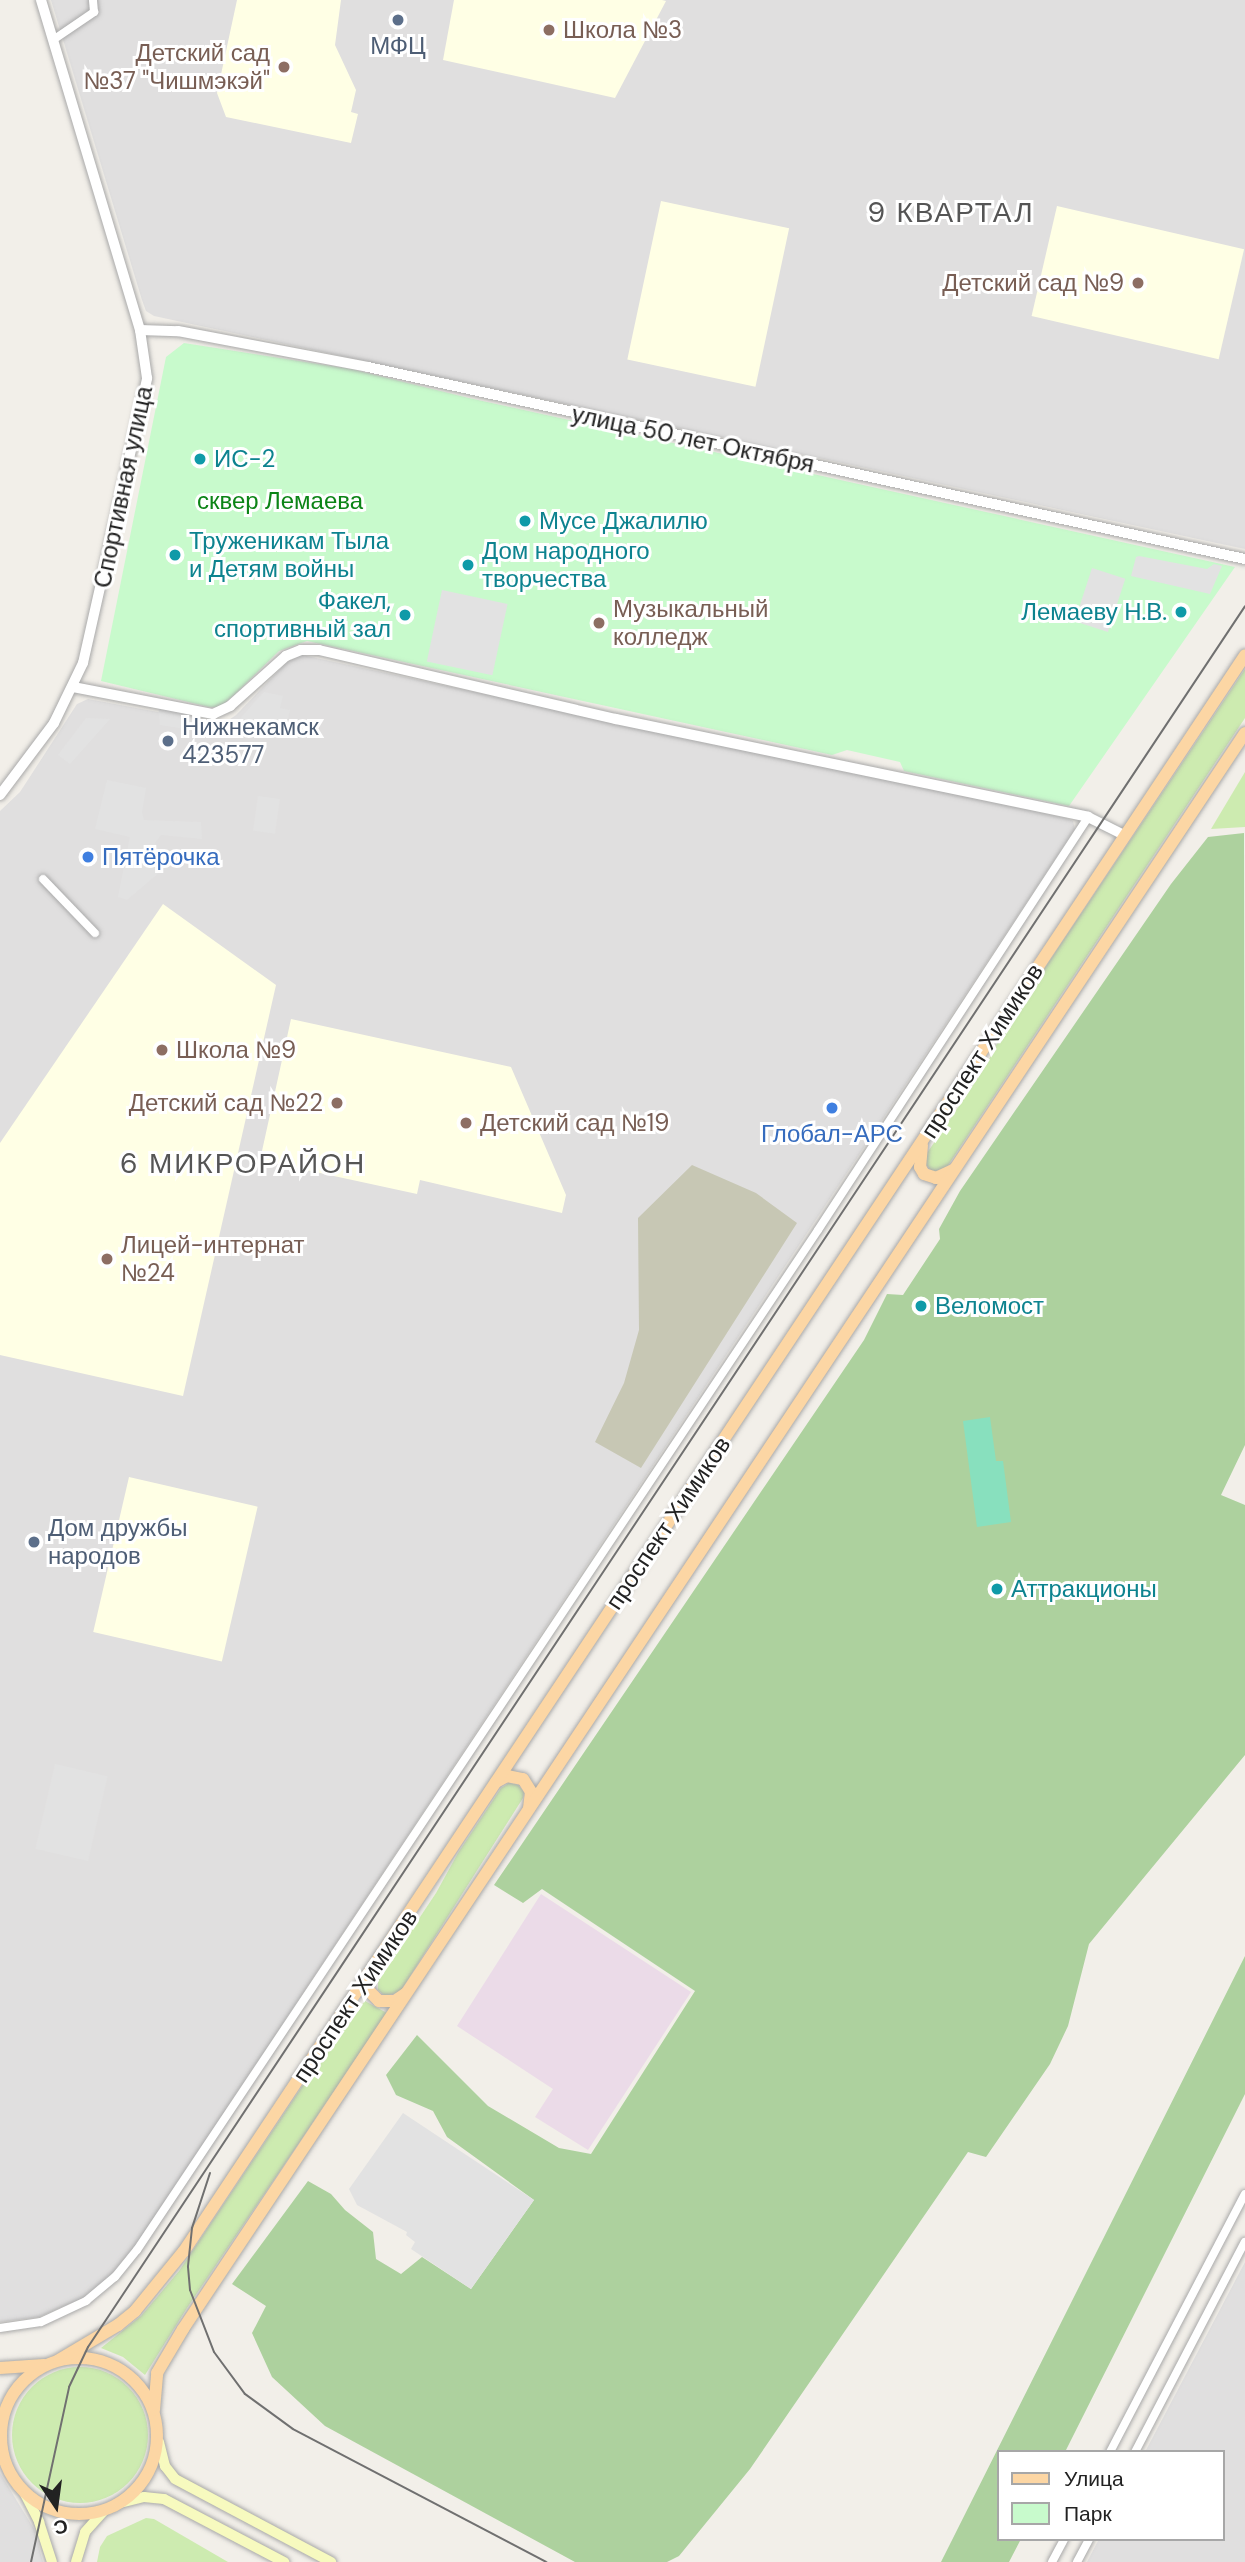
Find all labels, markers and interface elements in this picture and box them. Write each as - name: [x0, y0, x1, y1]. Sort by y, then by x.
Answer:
- marker: МФЦ: [390, 12, 406, 28]
- place label: Школа №3: [563, 16, 682, 44]
- marker: Школа №3: [541, 22, 557, 38]
- place label: МФЦ: [370, 32, 426, 60]
- place label: Детский сад №37 "Чишмэкэй": [83, 39, 270, 95]
- marker: Детский сад №37 "Чишмэкэй": [276, 59, 292, 75]
- district label: 9 КВАРТАЛ: [869, 196, 1033, 230]
- place label: Детский сад №9: [942, 269, 1124, 297]
- marker: Детский сад №9: [1130, 275, 1146, 291]
- street label: Спортивная улица: [88, 383, 158, 591]
- street label: улица 50 лет Октября: [569, 399, 817, 479]
- place label: ИС-2: [214, 445, 275, 473]
- marker: ИС-2: [192, 451, 208, 467]
- park label: сквер Лемаева: [197, 487, 363, 515]
- place label: Мусе Джалилю: [539, 507, 708, 535]
- marker: Мусе Джалилю: [517, 513, 533, 529]
- place label: Труженикам Тыла и Детям войны: [189, 527, 389, 583]
- place label: Дом народного творчества: [482, 537, 650, 593]
- marker: Труженикам Тыла и Детям войны: [167, 547, 183, 563]
- marker: Дом народного творчества: [460, 557, 476, 573]
- place label: Факел, спортивный зал: [214, 587, 391, 643]
- place label: Музыкальный колледж: [613, 595, 768, 651]
- place label: Лемаеву Н.В.: [1021, 598, 1167, 626]
- marker: Лемаеву Н.В.: [1173, 604, 1189, 620]
- marker: Факел, спортивный зал: [397, 607, 413, 623]
- marker: Музыкальный колледж: [591, 615, 607, 631]
- place label: Нижнекамск 423577: [182, 713, 319, 769]
- marker: Нижнекамск 423577: [160, 733, 176, 749]
- place label: Пятёрочка: [102, 843, 220, 871]
- marker: Пятёрочка: [80, 849, 96, 865]
- street label: проспект Химиков: [915, 958, 1049, 1144]
- place label: Школа №9: [176, 1036, 296, 1064]
- marker: Школа №9: [154, 1042, 170, 1058]
- place label: Детский сад №22: [129, 1089, 323, 1117]
- marker: Детский сад №22: [329, 1095, 345, 1111]
- marker: Глобал-АРС: [824, 1100, 840, 1116]
- place label: Детский сад №19: [480, 1109, 669, 1137]
- marker: Детский сад №19: [458, 1115, 474, 1131]
- place label: Глобал-АРС: [761, 1120, 903, 1148]
- district label: 6 МИКРОРАЙОН: [121, 1147, 365, 1181]
- place label: Лицей-интернат №24: [121, 1231, 305, 1287]
- marker: Лицей-интернат №24: [99, 1251, 115, 1267]
- place label: Веломост: [935, 1292, 1044, 1320]
- marker: Веломост: [913, 1298, 929, 1314]
- street label: проспект Химиков: [599, 1431, 737, 1615]
- place label: Дом дружбы народов: [48, 1514, 187, 1570]
- marker: Дом дружбы народов: [26, 1534, 42, 1550]
- place label: Аттракционы: [1011, 1575, 1157, 1603]
- marker: Аттракционы: [989, 1581, 1005, 1597]
- street label: проспект Химиков: [286, 1904, 424, 2088]
- legend: [996, 2450, 1224, 2541]
- text: Улица: [1064, 2465, 1124, 2493]
- north arrow: [21, 2471, 91, 2541]
- text: Парк: [1064, 2500, 1112, 2528]
- text: С: [51, 2513, 70, 2541]

